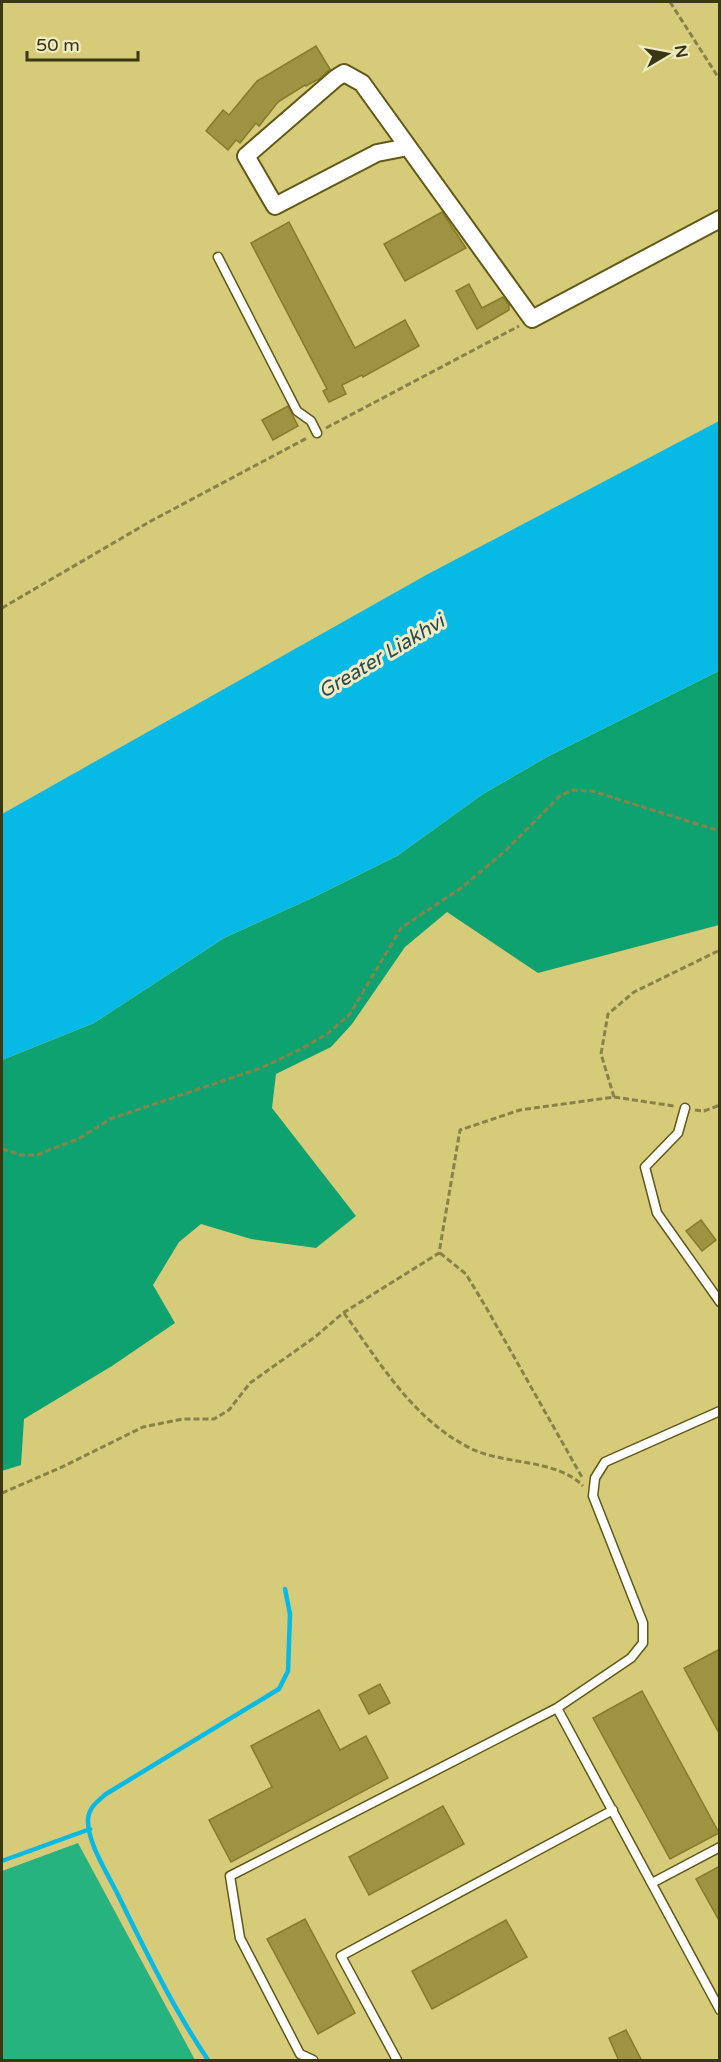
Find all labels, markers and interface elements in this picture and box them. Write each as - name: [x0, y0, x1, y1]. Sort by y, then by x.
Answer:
- scale bar: [27, 24, 138, 62]
- north arrow: [637, 24, 697, 84]
- text: 50 m: [36, 34, 80, 56]
- text: N: [670, 44, 692, 60]
- water label: Greater Liakhvi: [314, 608, 451, 704]

